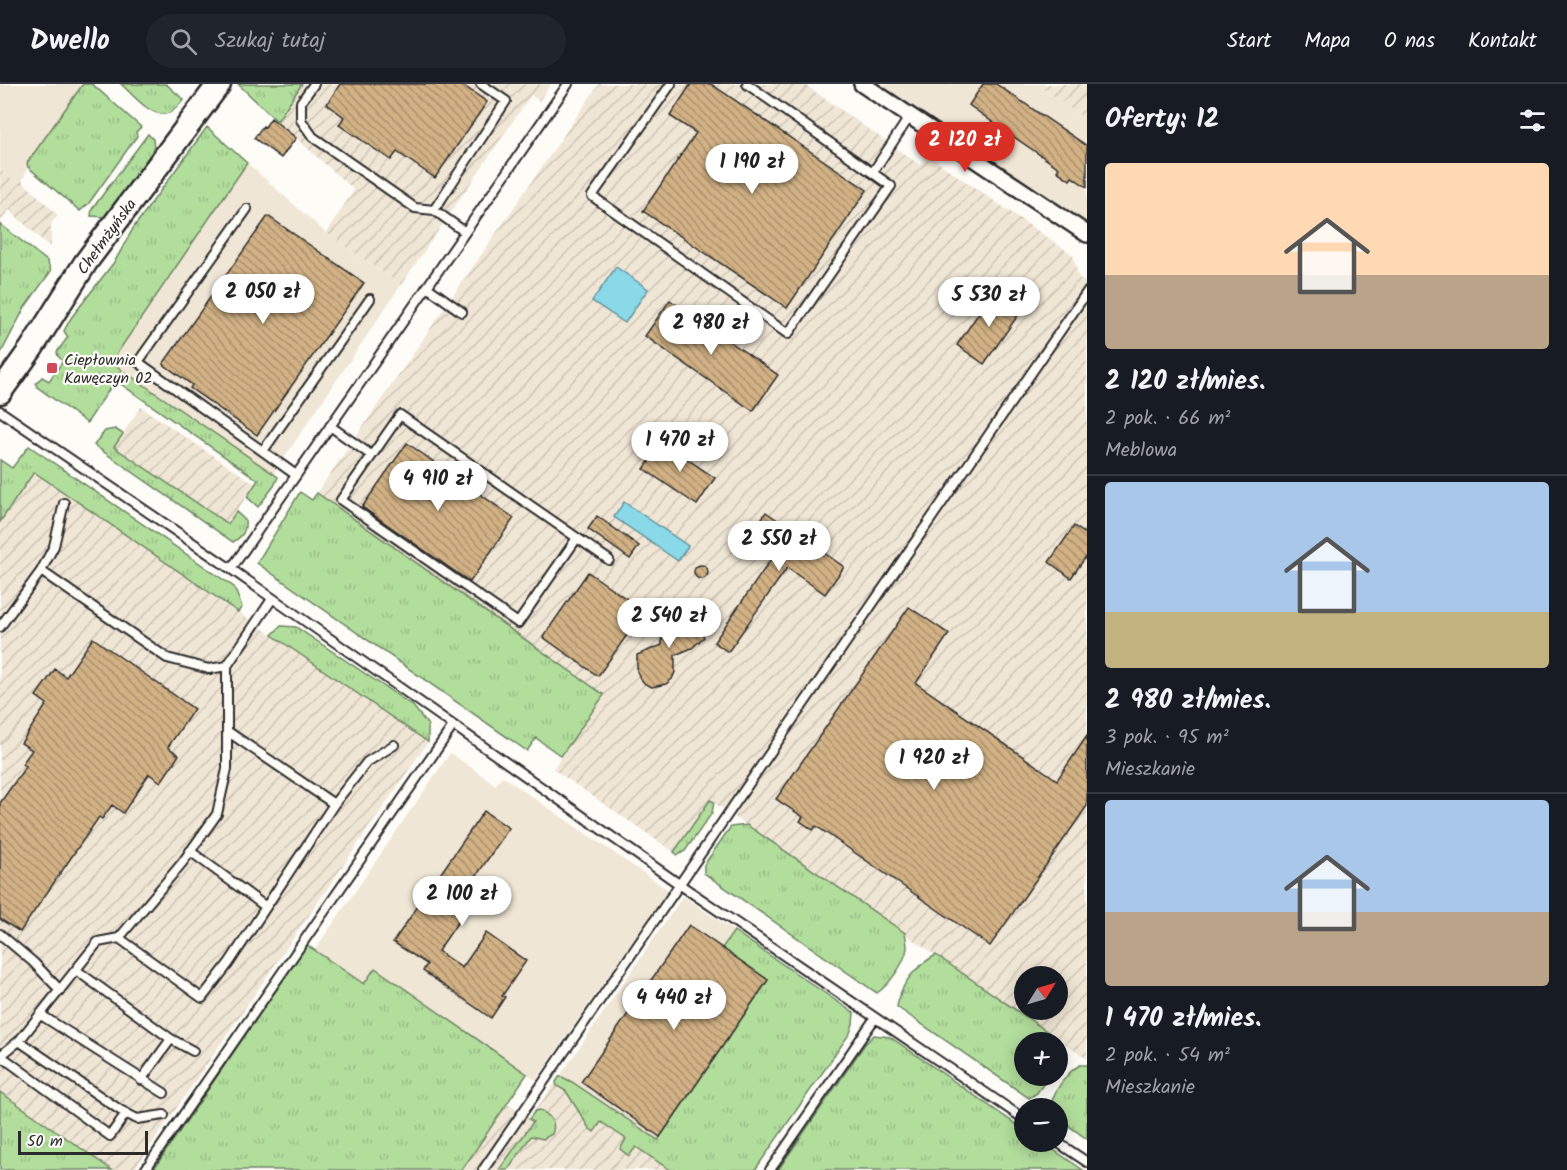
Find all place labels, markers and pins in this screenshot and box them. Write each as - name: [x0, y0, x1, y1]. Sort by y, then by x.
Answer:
- pin: 2 120 zł: [903, 122, 1027, 173]
- pin: 1 190 zł: [690, 144, 814, 195]
- pin: 2 050 zł: [201, 274, 325, 325]
- pin: 5 530 zł: [927, 277, 1051, 328]
- pin: 2 980 zł: [649, 305, 773, 356]
- place label: Ciepłownia Kawęczyn 02: [64, 348, 153, 391]
- marker: Ciepłownia Kawęczyn 02: [45, 361, 59, 375]
- pin: 1 470 zł: [618, 422, 742, 473]
- pin: 4 910 zł: [376, 461, 500, 512]
- pin: 2 550 zł: [717, 521, 841, 572]
- pin: 2 540 zł: [607, 598, 731, 649]
- pin: 1 920 zł: [872, 740, 996, 791]
- pin: 2 100 zł: [400, 876, 524, 927]
- pin: 4 440 zł: [612, 980, 736, 1031]

